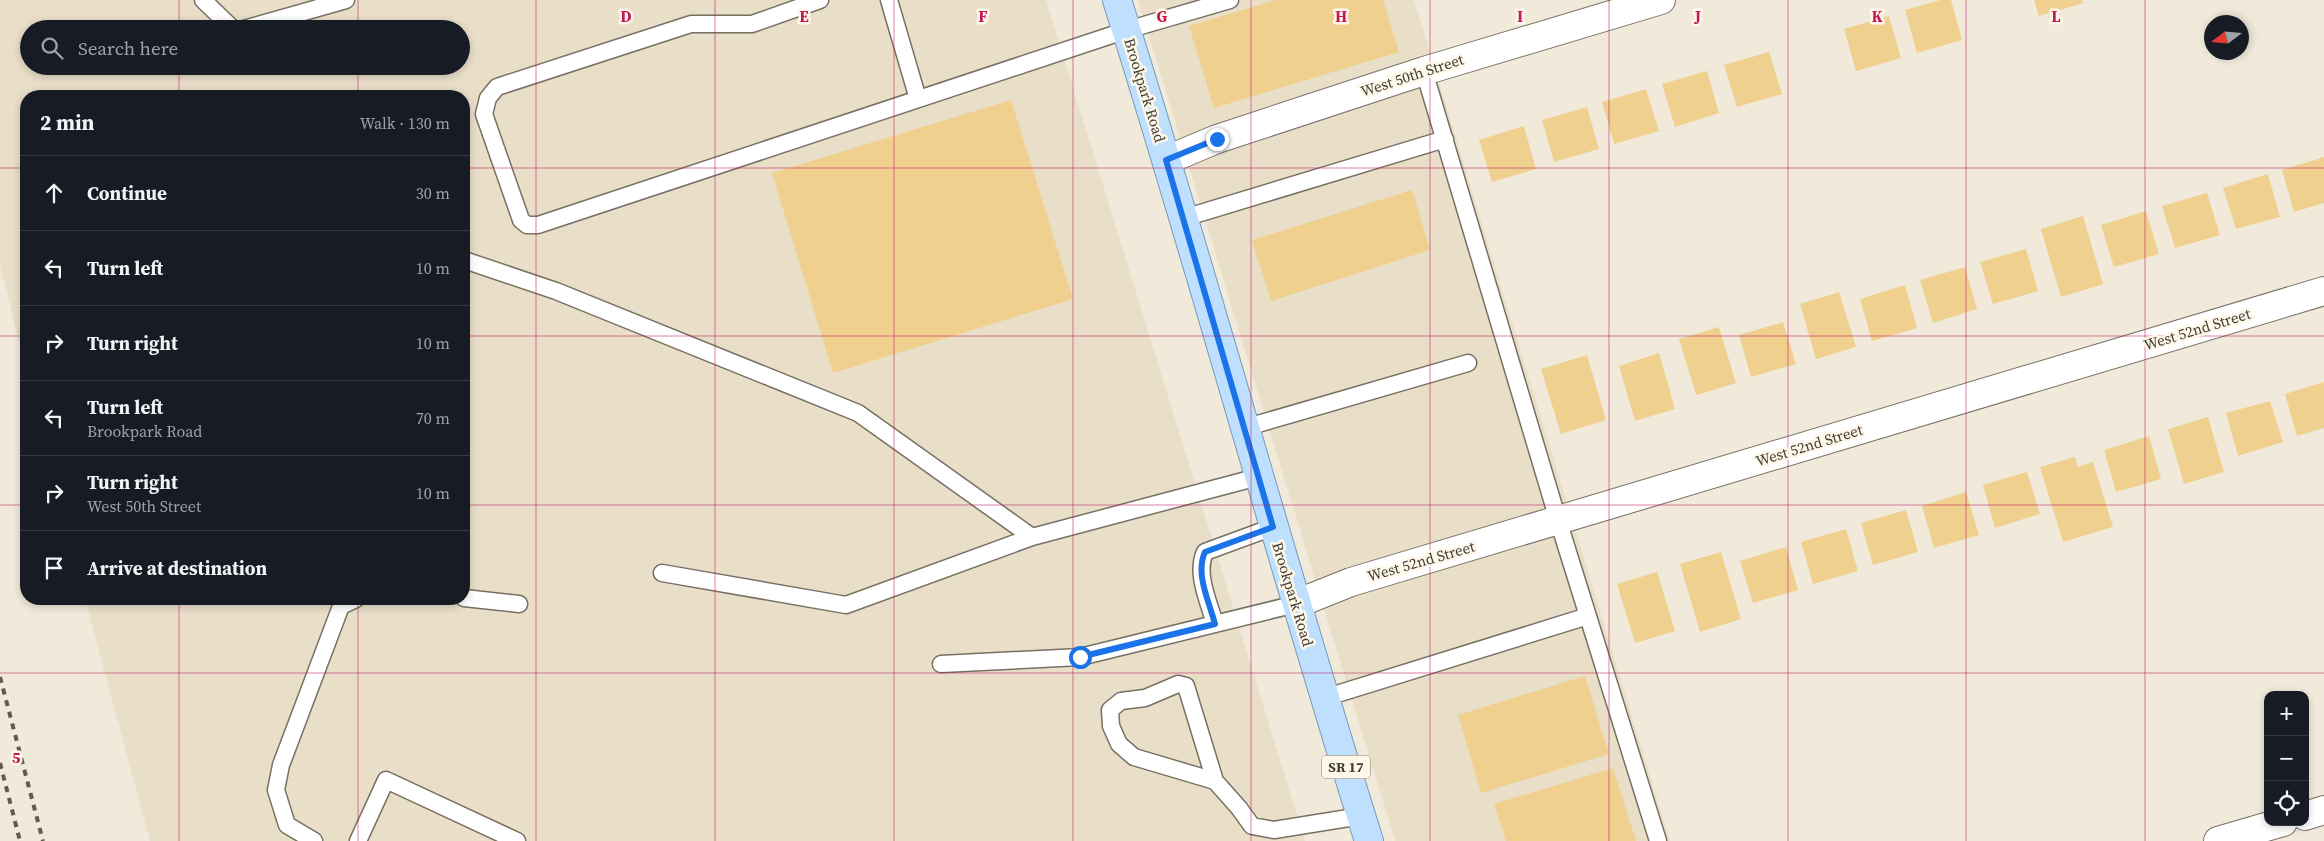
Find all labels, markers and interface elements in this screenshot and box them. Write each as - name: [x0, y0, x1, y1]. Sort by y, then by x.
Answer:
- text: D: [620, 5, 632, 27]
- text: E: [799, 5, 809, 27]
- text: F: [978, 5, 988, 27]
- text: G: [1157, 5, 1168, 27]
- text: H: [1335, 5, 1347, 27]
- text: I: [1517, 5, 1523, 27]
- text: J: [1694, 5, 1701, 27]
- text: K: [1871, 5, 1883, 27]
- text: L: [2051, 5, 2061, 27]
- north arrow: [2204, 15, 2249, 60]
- search box: [20, 20, 470, 75]
- icon: search: [38, 34, 66, 62]
- text: Search here: [78, 35, 178, 61]
- street label: Brookpark Road: [1119, 35, 1171, 145]
- street label: West 50th Street: [1358, 48, 1466, 102]
- text: 2 min: [40, 108, 95, 137]
- text: Walk · 130 m: [360, 112, 450, 134]
- route end: [1206, 128, 1229, 151]
- icon: ahead: [40, 179, 68, 207]
- text: Continue: [87, 180, 167, 206]
- text: 30 m: [416, 182, 450, 204]
- icon: left: [40, 254, 68, 282]
- text: Turn left: [87, 255, 163, 281]
- text: 10 m: [416, 257, 450, 279]
- street label: West 52nd Street: [2141, 303, 2253, 355]
- icon: right: [40, 329, 68, 357]
- text: Turn right: [87, 330, 178, 356]
- text: 10 m: [416, 332, 450, 354]
- text: Turn left: [87, 394, 163, 420]
- icon: left: [40, 404, 68, 432]
- text: 70 m: [416, 407, 450, 429]
- street label: West 52nd Street: [1753, 419, 1865, 471]
- text: Brookpark Road: [87, 420, 202, 442]
- text: Turn right: [87, 469, 178, 495]
- icon: right: [40, 479, 68, 507]
- text: 10 m: [416, 482, 450, 504]
- text: West 50th Street: [87, 495, 201, 517]
- street label: West 52nd Street: [1365, 536, 1477, 586]
- street label: Brookpark Road: [1267, 539, 1319, 649]
- icon: arrive: [40, 554, 68, 582]
- text: Arrive at destination: [87, 555, 267, 581]
- route start: [1069, 646, 1092, 669]
- map controls: [2264, 691, 2309, 826]
- button: +: [2264, 691, 2309, 736]
- button: −: [2264, 736, 2309, 781]
- text: 5: [12, 746, 21, 768]
- road number: SR 17: [1322, 756, 1370, 779]
- button: locate: [2264, 781, 2309, 826]

